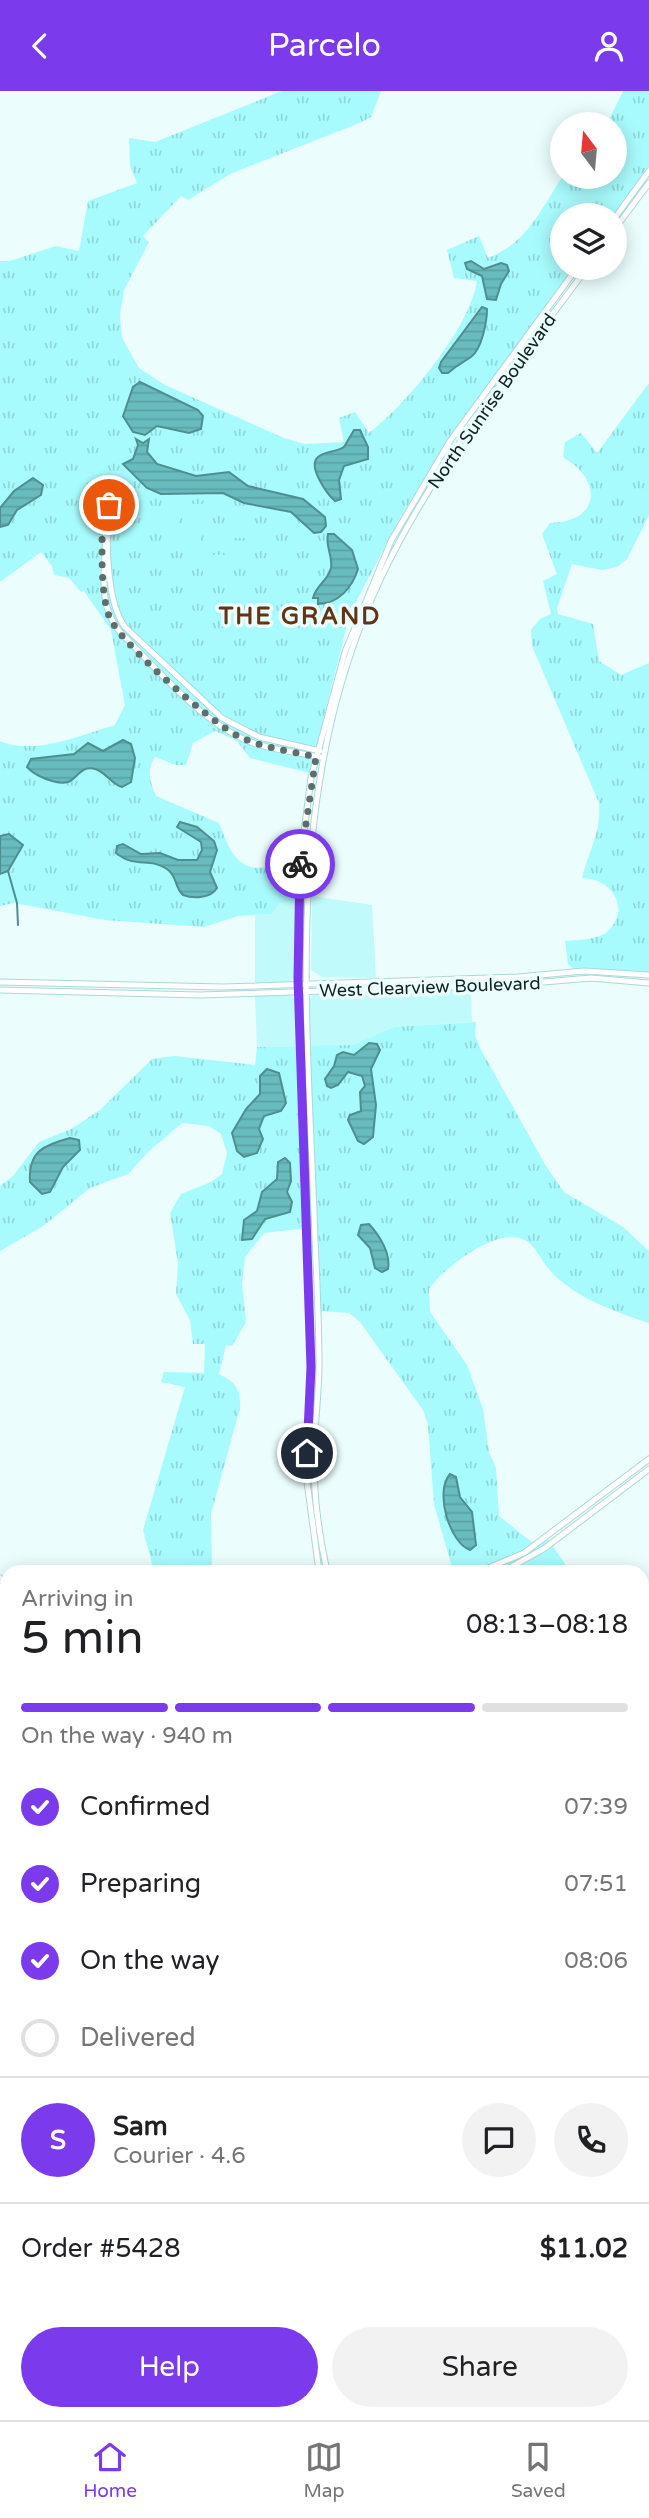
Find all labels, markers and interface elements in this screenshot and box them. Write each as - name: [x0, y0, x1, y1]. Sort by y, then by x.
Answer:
- icon: back: [21, 27, 59, 65]
- text: Parcelo: [268, 27, 381, 65]
- icon: person: [590, 27, 628, 65]
- north arrow: [550, 112, 626, 189]
- map controls: [550, 112, 627, 280]
- button: layers: [550, 203, 627, 280]
- street label: North Sunrise Boulevard: [423, 309, 561, 493]
- pin: [79, 475, 139, 535]
- icon: bag: [90, 486, 128, 524]
- district label: THE GRAND: [218, 602, 381, 631]
- courier: [265, 829, 335, 899]
- icon: bike: [281, 845, 319, 883]
- street label: West Clearview Boulevard: [319, 972, 541, 1002]
- pin: [277, 1423, 337, 1483]
- icon: home: [288, 1434, 326, 1472]
- text: Arriving in: [21, 1585, 134, 1613]
- text: 08:13–08:18: [466, 1609, 628, 1640]
- text: 5 min: [21, 1611, 144, 1666]
- text: On the way · 940 m: [21, 1722, 233, 1750]
- icon: check: [21, 1788, 59, 1826]
- text: Confirmed: [80, 1791, 210, 1822]
- text: 07:39: [564, 1793, 628, 1821]
- icon: check: [21, 1865, 59, 1903]
- text: Preparing: [80, 1868, 201, 1899]
- text: 07:51: [564, 1870, 628, 1898]
- icon: check: [21, 1942, 59, 1980]
- text: On the way: [80, 1945, 220, 1976]
- text: 08:06: [564, 1947, 628, 1975]
- text: Delivered: [80, 2022, 196, 2053]
- button: chat: [462, 2103, 536, 2177]
- button: phone: [554, 2103, 628, 2177]
- text: Sam: [113, 2111, 168, 2142]
- text: S: [50, 2125, 66, 2156]
- text: Courier · 4.6: [113, 2142, 246, 2170]
- text: Order #5428: [21, 2233, 181, 2264]
- text: $11.02: [540, 2233, 628, 2264]
- button: Help: [21, 2327, 318, 2407]
- button: Share: [332, 2327, 628, 2407]
- tab: Home: [83, 2438, 137, 2502]
- tab: Map: [303, 2438, 344, 2502]
- tab: Saved: [511, 2438, 566, 2502]

